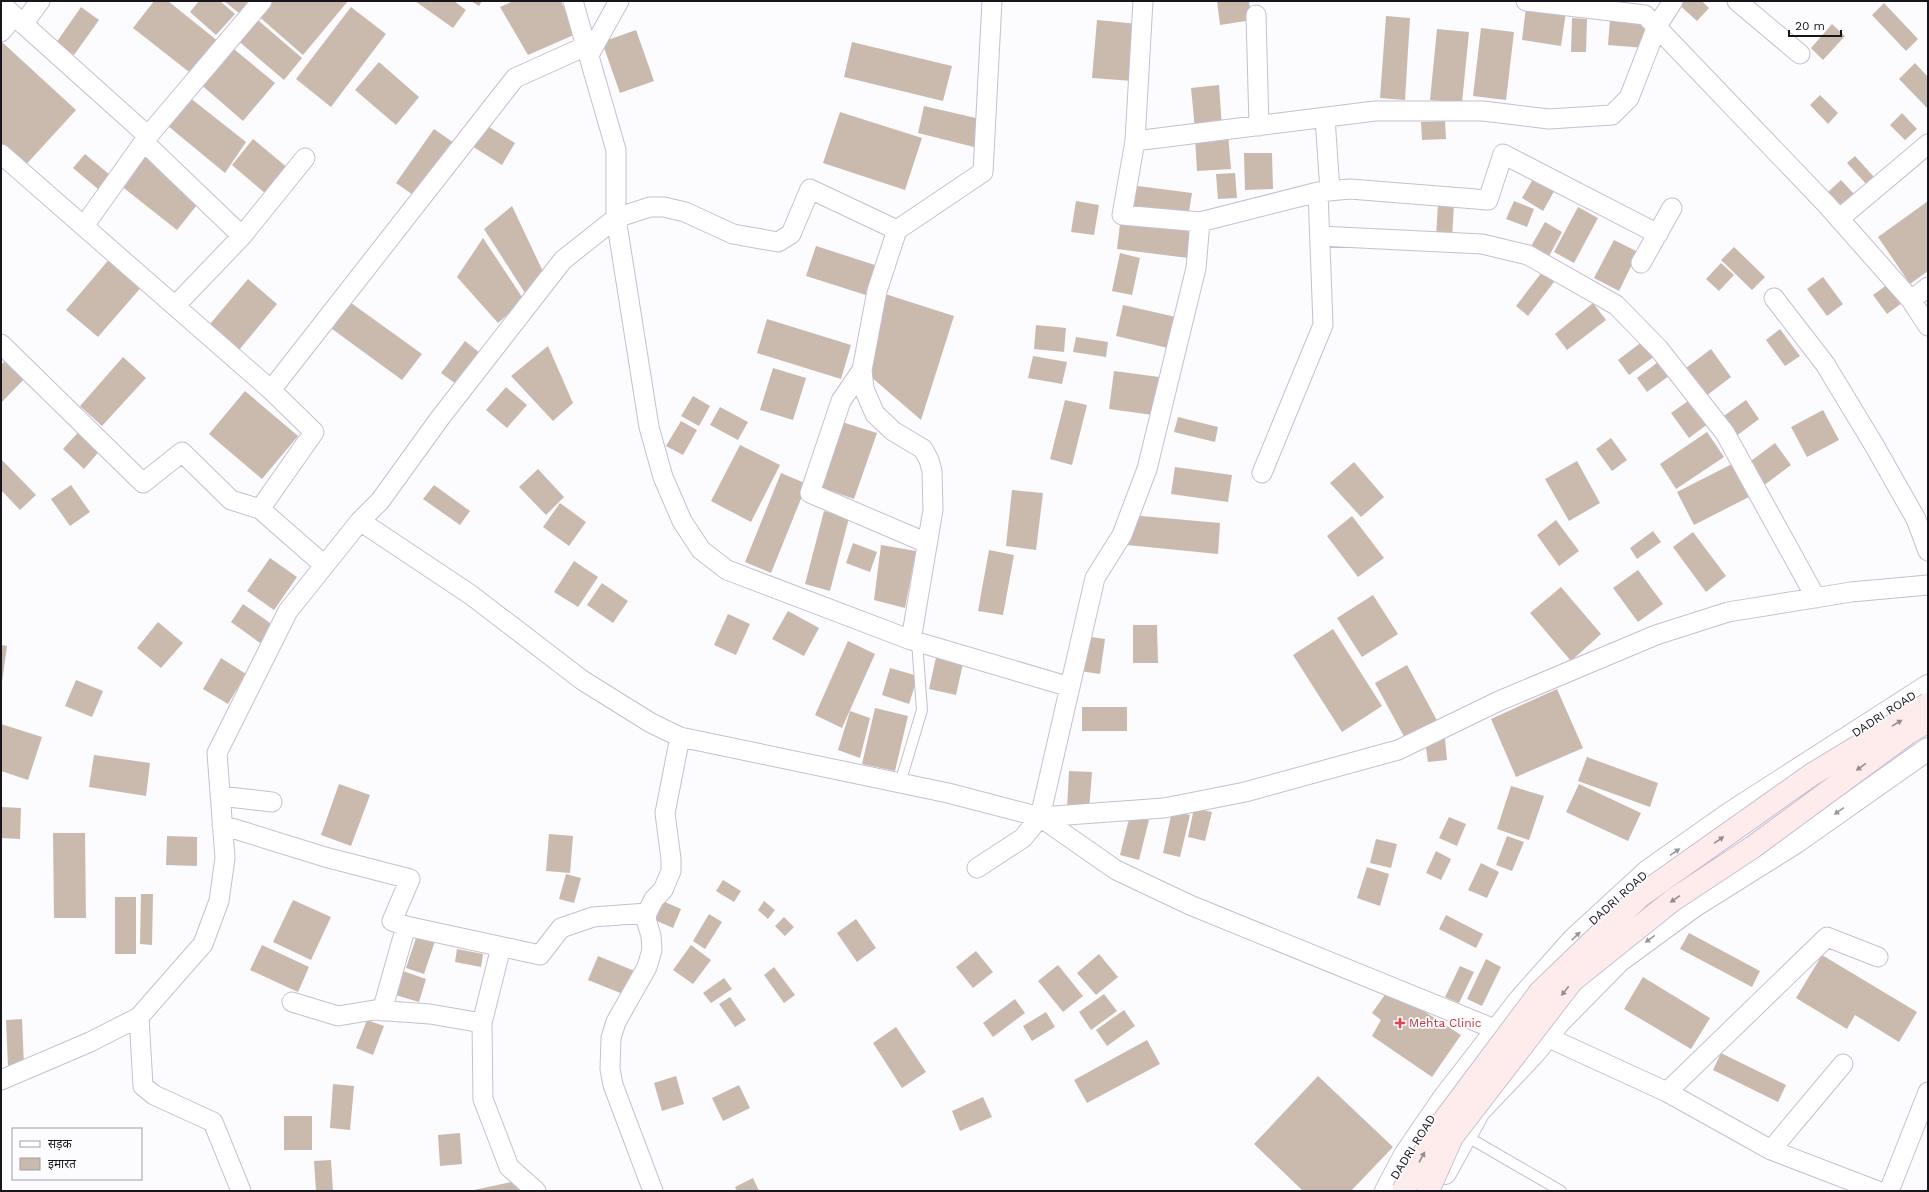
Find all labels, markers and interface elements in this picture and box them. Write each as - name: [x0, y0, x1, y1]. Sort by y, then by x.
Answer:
- scale bar: [1789, 12, 1841, 38]
- text: 20 m: [1795, 19, 1825, 33]
- street label: DADRI ROAD: [1849, 688, 1919, 740]
- one-way arrow: [1891, 719, 1903, 726]
- one-way arrow: [1856, 763, 1867, 772]
- one-way arrow: [1834, 807, 1844, 815]
- one-way arrow: [1713, 836, 1724, 844]
- one-way arrow: [1670, 848, 1680, 856]
- street label: DADRI ROAD: [1586, 868, 1650, 928]
- one-way arrow: [1670, 895, 1680, 903]
- one-way arrow: [1572, 932, 1581, 941]
- one-way arrow: [1644, 935, 1655, 943]
- one-way arrow: [1560, 985, 1569, 996]
- place label: Mehta Clinic: [1409, 1016, 1482, 1030]
- marker: Mehta Clinic: [1394, 1017, 1406, 1029]
- street label: DADRI ROAD: [1388, 1112, 1438, 1182]
- legend: [12, 1128, 142, 1180]
- text: सड़क: [48, 1137, 73, 1151]
- one-way arrow: [1419, 1151, 1426, 1163]
- text: इमारत: [48, 1157, 77, 1171]

